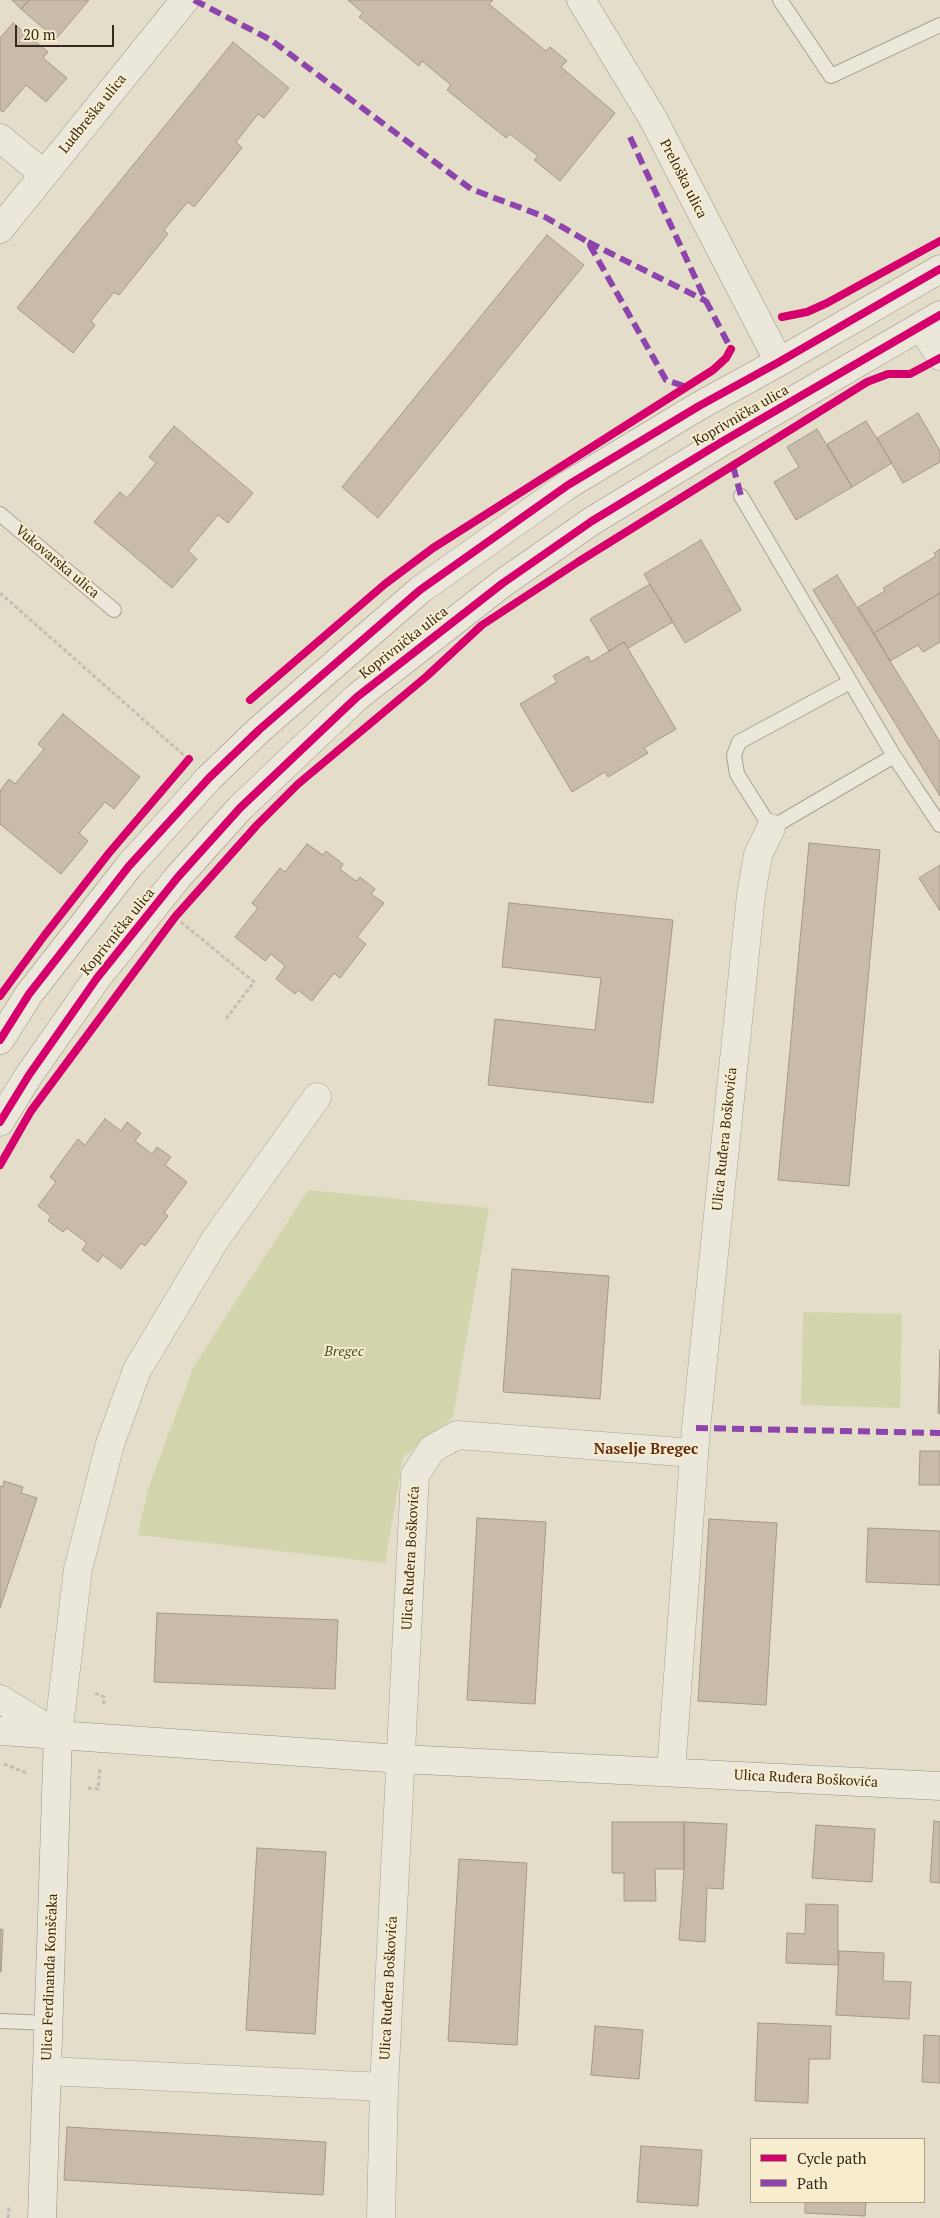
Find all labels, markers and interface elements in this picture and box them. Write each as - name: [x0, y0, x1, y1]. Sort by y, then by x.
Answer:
- scale bar: [18, 15, 116, 47]
- text: 20 m: [23, 24, 56, 44]
- street label: Ludbreška ulica: [56, 71, 130, 157]
- street label: Preloška ulica: [656, 137, 710, 221]
- street label: Koprivnička ulica: [690, 382, 792, 450]
- street label: Vukovarska ulica: [12, 522, 102, 602]
- street label: Koprivnička ulica: [356, 603, 452, 683]
- street label: Koprivnička ulica: [78, 885, 158, 979]
- street label: Ulica Ruđera Boškovića: [709, 1066, 741, 1212]
- park label: Bregec: [324, 1344, 364, 1360]
- district label: Naselje Bregec: [594, 1441, 698, 1459]
- street label: Ulica Ruđera Boškovića: [399, 1486, 423, 1630]
- street label: Ulica Ruđera Boškovića: [734, 1767, 878, 1791]
- street label: Ulica Ferdinanda Konščaka: [39, 1893, 61, 2061]
- street label: Ulica Ruđera Boškovića: [377, 1916, 401, 2060]
- legend: [750, 2138, 925, 2203]
- text: Cycle path: [797, 2148, 867, 2168]
- text: Path: [797, 2173, 828, 2193]

